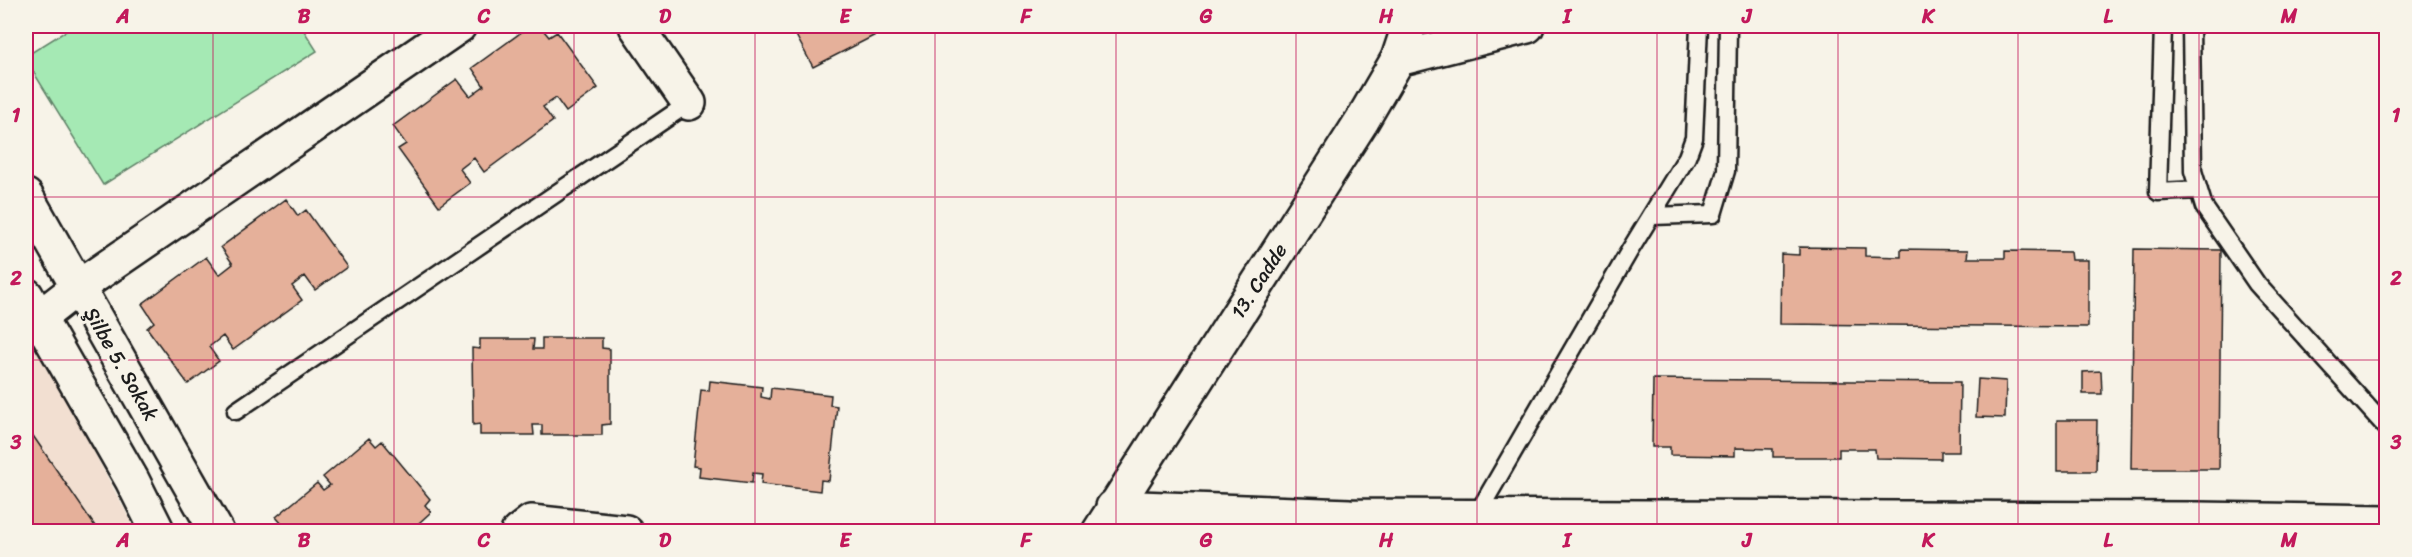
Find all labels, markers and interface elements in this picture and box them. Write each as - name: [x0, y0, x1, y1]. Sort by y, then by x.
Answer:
- text: A: [115, 0, 130, 34]
- text: B: [298, 0, 311, 34]
- text: C: [477, 0, 491, 34]
- text: D: [659, 0, 672, 34]
- text: E: [839, 0, 852, 34]
- text: F: [1020, 0, 1033, 34]
- text: G: [1199, 0, 1213, 34]
- text: H: [1378, 0, 1394, 34]
- text: I: [1562, 0, 1573, 34]
- text: J: [1741, 0, 1753, 34]
- text: K: [1921, 0, 1936, 34]
- text: L: [2103, 0, 2113, 34]
- text: M: [2280, 0, 2298, 34]
- text: 1: [12, 98, 21, 133]
- text: 1: [2392, 98, 2401, 133]
- street label: 13. Cadde: [1221, 236, 1297, 326]
- text: 2: [9, 261, 22, 296]
- text: 2: [2389, 261, 2402, 296]
- street label: Şilbe 5. Sokak: [74, 300, 168, 428]
- text: 3: [10, 425, 22, 460]
- text: 3: [2390, 425, 2402, 460]
- text: A: [115, 523, 130, 557]
- text: B: [298, 523, 311, 557]
- text: C: [477, 523, 491, 557]
- text: D: [659, 523, 672, 557]
- text: E: [839, 523, 852, 557]
- text: F: [1020, 523, 1033, 557]
- text: G: [1199, 523, 1213, 557]
- text: H: [1378, 523, 1394, 557]
- text: I: [1562, 523, 1573, 557]
- text: J: [1741, 523, 1753, 557]
- text: K: [1921, 523, 1936, 557]
- text: L: [2103, 523, 2113, 557]
- text: M: [2280, 523, 2298, 557]

